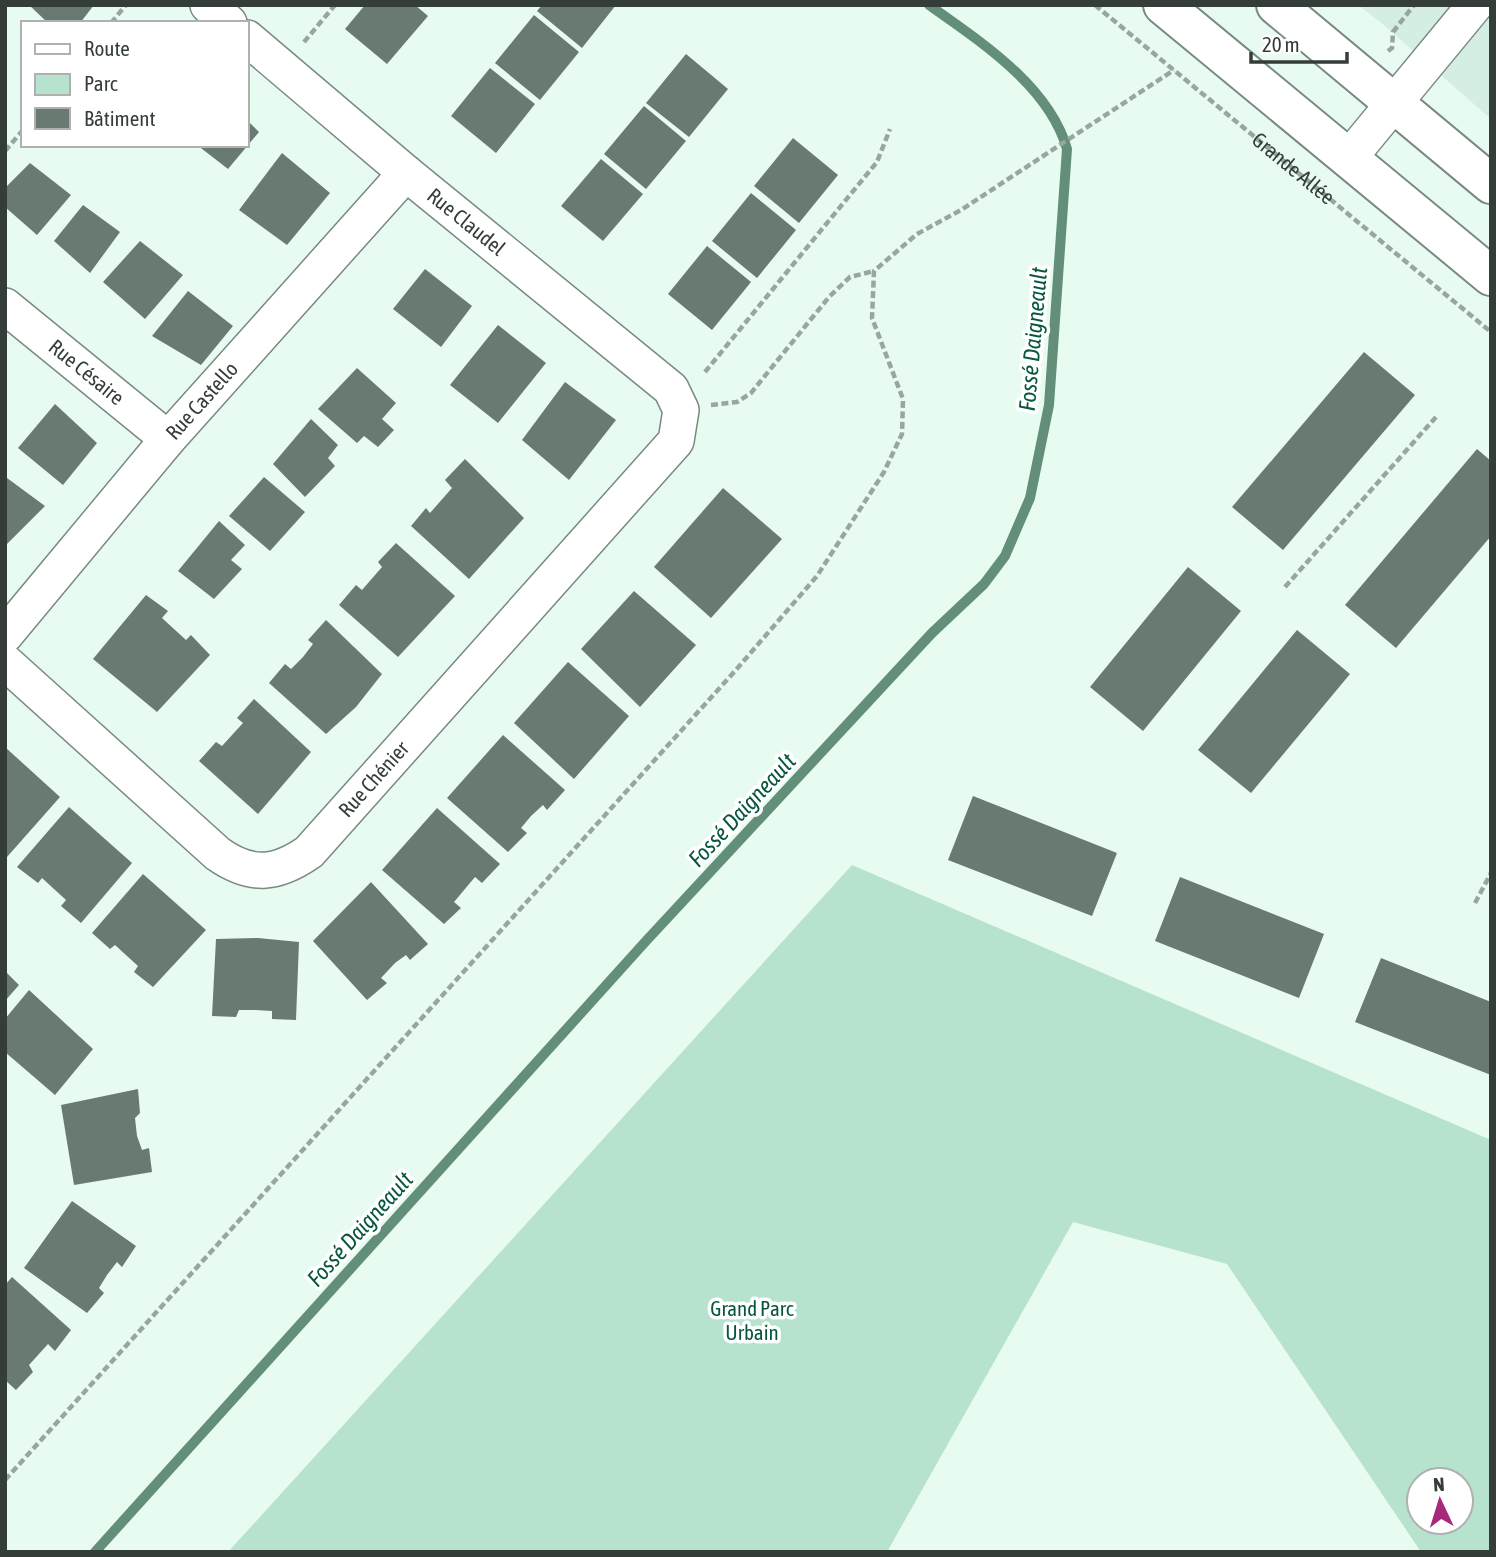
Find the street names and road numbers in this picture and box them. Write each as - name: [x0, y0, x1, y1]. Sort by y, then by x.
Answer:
- street label: Grande Allée: [1248, 127, 1340, 209]
- street label: Rue Claudel: [423, 183, 511, 260]
- street label: Rue Césaire: [45, 334, 129, 409]
- street label: Rue Castello: [160, 357, 242, 444]
- street label: Rue Chénier: [333, 735, 414, 821]

